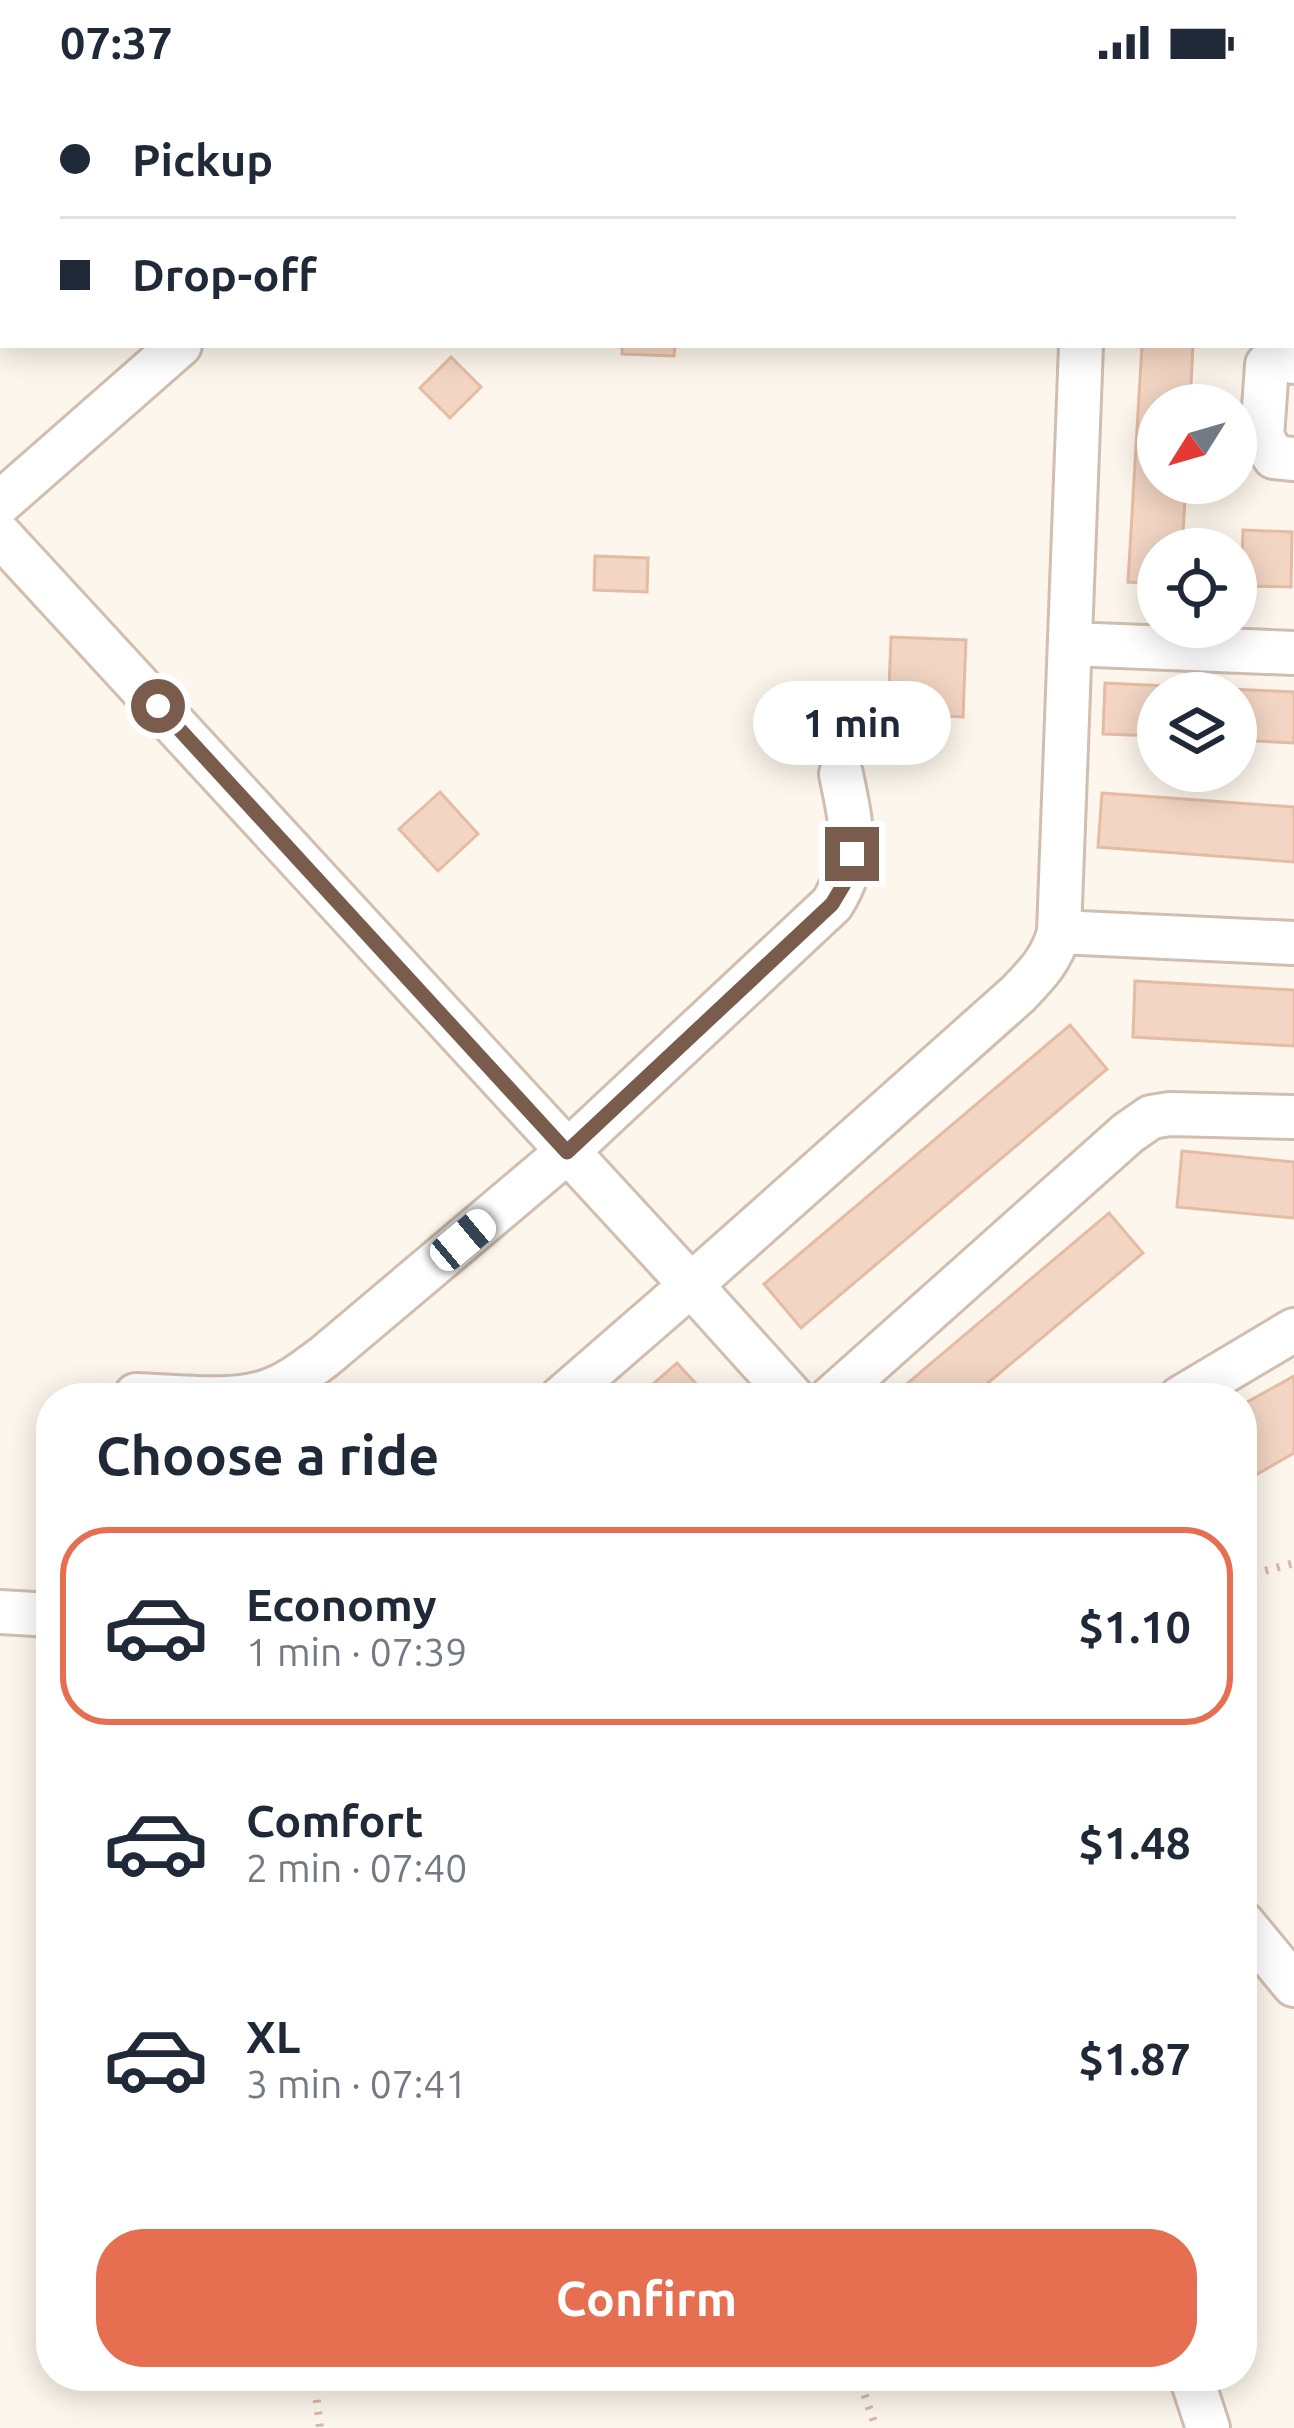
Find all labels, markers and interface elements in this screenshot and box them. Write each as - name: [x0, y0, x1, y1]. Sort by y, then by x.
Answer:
- text: 07:37: [60, 17, 173, 68]
- text: Pickup: [132, 134, 273, 185]
- text: Drop-off: [132, 249, 317, 300]
- north arrow: [1137, 384, 1257, 504]
- map controls: [1137, 384, 1257, 792]
- button: locate: [1137, 528, 1257, 648]
- button: layers: [1137, 672, 1257, 792]
- route start: [131, 679, 185, 733]
- callout: 1 min: [753, 680, 951, 764]
- text: 1 min: [803, 701, 901, 744]
- route end: [825, 827, 879, 881]
- car: [424, 1203, 502, 1277]
- text: Choose a ride: [96, 1425, 439, 1485]
- icon: car: [102, 1572, 210, 1680]
- text: Economy: [246, 1579, 437, 1630]
- text: $1.10: [1078, 1601, 1191, 1652]
- text: 1 min · 07:39: [246, 1630, 467, 1673]
- icon: car: [102, 1788, 210, 1896]
- text: Comfort: [246, 1795, 423, 1846]
- text: $1.48: [1078, 1817, 1191, 1868]
- text: 2 min · 07:40: [246, 1846, 467, 1889]
- icon: car: [102, 2004, 210, 2112]
- text: XL: [246, 2011, 300, 2062]
- text: $1.87: [1078, 2033, 1191, 2084]
- text: 3 min · 07:41: [246, 2062, 467, 2105]
- button: Confirm: [96, 2229, 1197, 2367]

